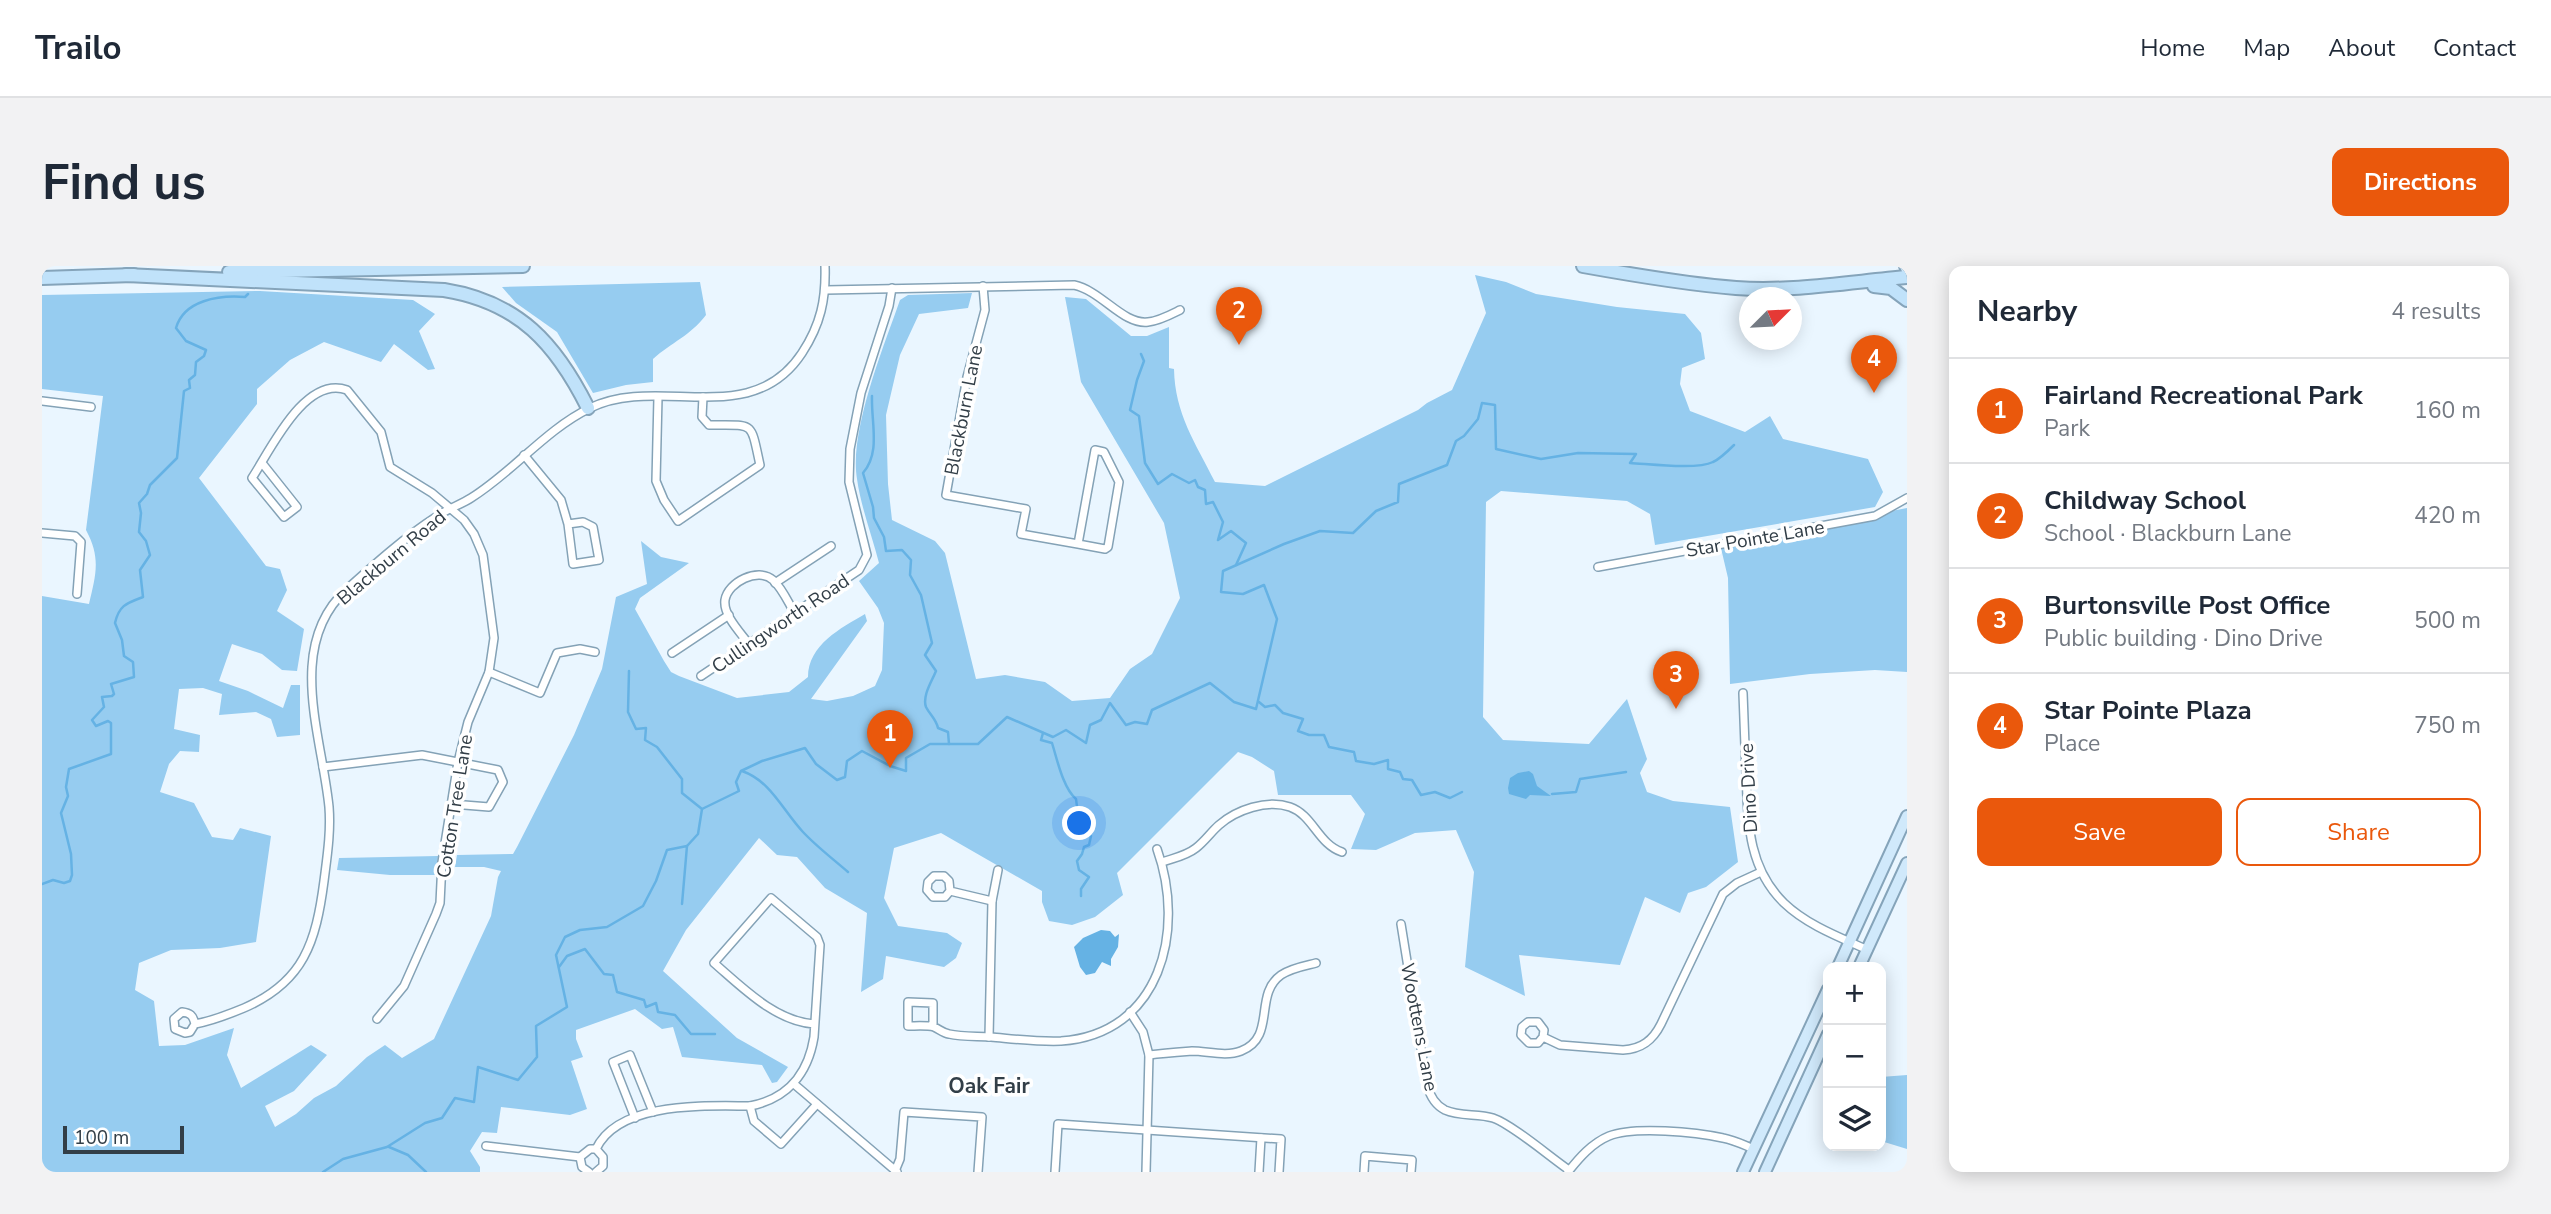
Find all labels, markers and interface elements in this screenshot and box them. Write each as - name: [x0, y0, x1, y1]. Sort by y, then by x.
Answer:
- text: Trailo: [35, 26, 122, 71]
- text: Home: [2140, 32, 2205, 64]
- text: Map: [2243, 32, 2290, 64]
- text: About: [2328, 32, 2395, 64]
- text: Contact: [2433, 32, 2516, 64]
- button: Directions: [2332, 148, 2509, 216]
- text: Find us: [42, 149, 206, 216]
- pin: 2: [1216, 287, 1262, 345]
- north arrow: [1739, 287, 1802, 350]
- text: Nearby: [1977, 291, 2077, 332]
- text: 4 results: [2391, 296, 2481, 327]
- pin: 4: [1851, 335, 1897, 393]
- street label: Blackburn Lane: [939, 343, 989, 478]
- text: Fairland Recreational Park: [2044, 378, 2363, 413]
- text: 1: [1993, 395, 2007, 426]
- text: 160 m: [2414, 395, 2481, 426]
- text: Park: [2044, 413, 2090, 444]
- text: Childway School: [2044, 483, 2246, 518]
- text: 2: [1993, 500, 2007, 531]
- text: 420 m: [2414, 500, 2481, 531]
- street label: Blackburn Road: [331, 504, 452, 611]
- street label: Star Pointe Lane: [1684, 514, 1826, 564]
- text: School · Blackburn Lane: [2044, 518, 2292, 549]
- street label: Cullingworth Road: [707, 568, 855, 680]
- text: Burtonsville Post Office: [2044, 588, 2330, 623]
- text: 3: [1993, 605, 2007, 636]
- text: 500 m: [2414, 605, 2481, 636]
- text: Public building · Dino Drive: [2044, 623, 2323, 654]
- pin: 3: [1653, 651, 1699, 709]
- text: Star Pointe Plaza: [2044, 693, 2252, 728]
- pin: 1: [867, 710, 913, 768]
- text: 4: [1993, 710, 2007, 741]
- text: 750 m: [2414, 710, 2481, 741]
- text: Place: [2044, 728, 2100, 759]
- street label: Cotton Tree Lane: [431, 733, 479, 880]
- street label: Dino Drive: [1734, 742, 1764, 833]
- button: Save: [1977, 798, 2222, 866]
- button: Share: [2236, 798, 2481, 866]
- your location: [1062, 806, 1096, 840]
- street label: Woottens Lane: [1394, 961, 1444, 1093]
- map controls: [1823, 962, 1886, 1151]
- button: +: [1823, 962, 1886, 1025]
- button: −: [1823, 1025, 1886, 1088]
- district label: Oak Fair: [948, 1072, 1030, 1100]
- button: layers: [1823, 1088, 1886, 1151]
- scale bar: [63, 1123, 184, 1155]
- text: 100 m: [74, 1125, 129, 1151]

